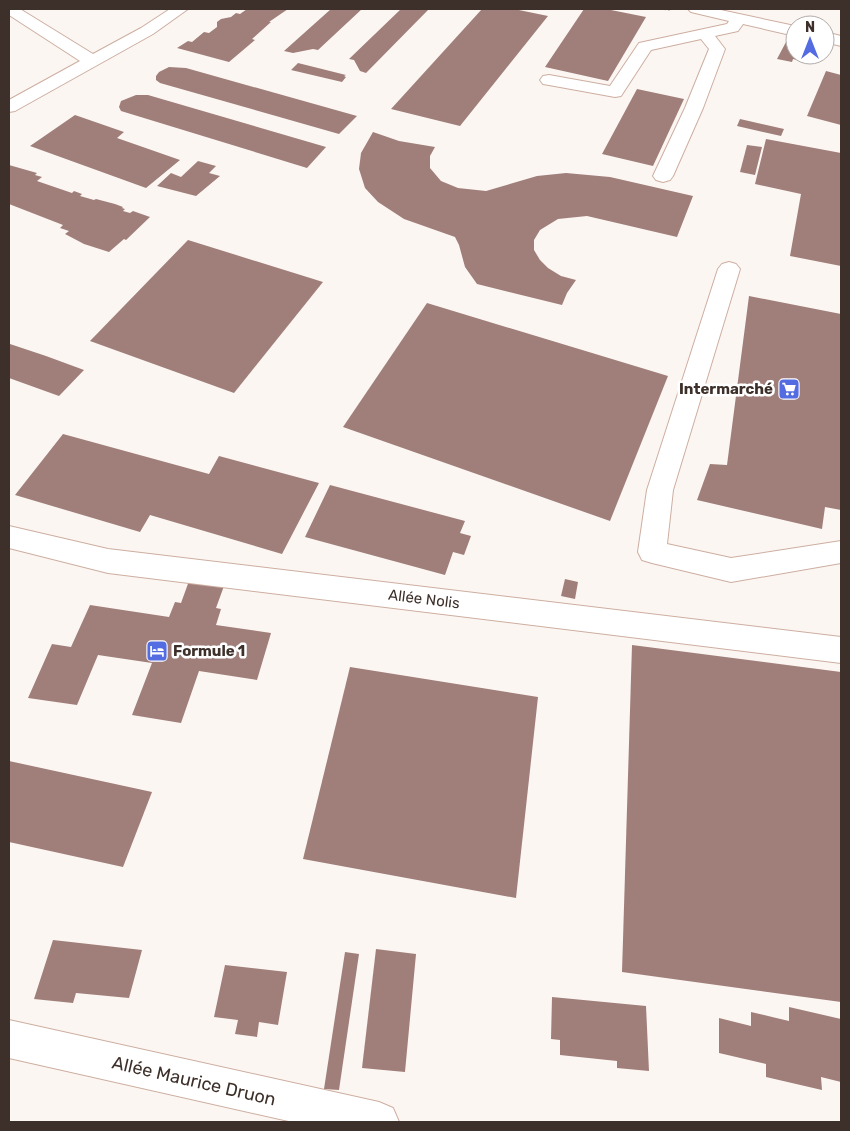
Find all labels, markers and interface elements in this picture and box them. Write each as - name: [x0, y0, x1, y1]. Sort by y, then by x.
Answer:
- north arrow: [785, 15, 835, 65]
- text: N: [805, 19, 815, 36]
- supermarket icon: Intermarché: [777, 377, 801, 401]
- place label: Intermarché: [679, 380, 773, 398]
- street label: Allée Nolis: [387, 586, 461, 612]
- hotel icon: Formule 1: [145, 639, 169, 663]
- place label: Formule 1: [173, 642, 245, 660]
- street label: Allée Maurice Druon: [110, 1051, 278, 1111]

